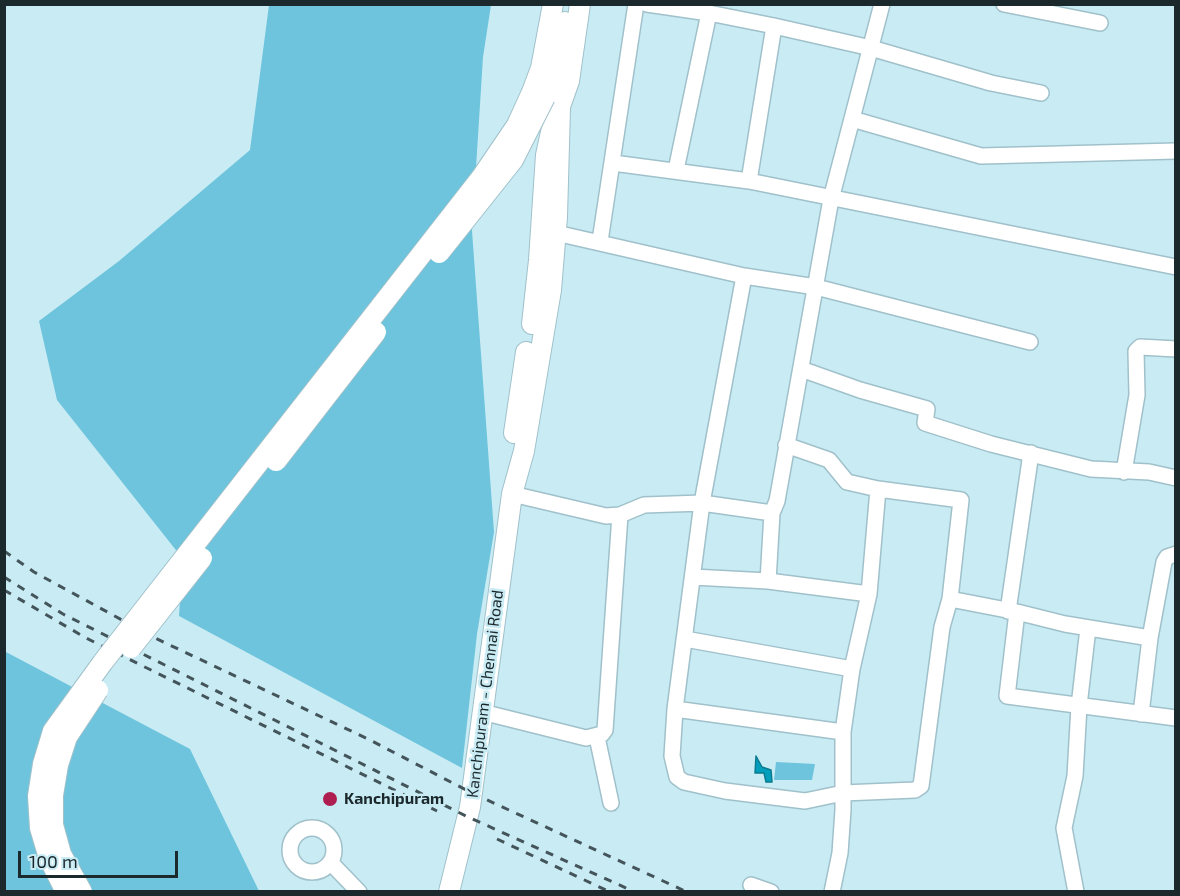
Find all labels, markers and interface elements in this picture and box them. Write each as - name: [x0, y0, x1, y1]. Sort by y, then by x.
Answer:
- street label: Kanchipuram - Chennai Road: [463, 589, 507, 799]
- place label: Kanchipuram: [344, 789, 444, 809]
- marker: Kanchipuram: [321, 790, 339, 808]
- scale bar: [21, 839, 182, 877]
- text: 100 m: [29, 850, 78, 872]

